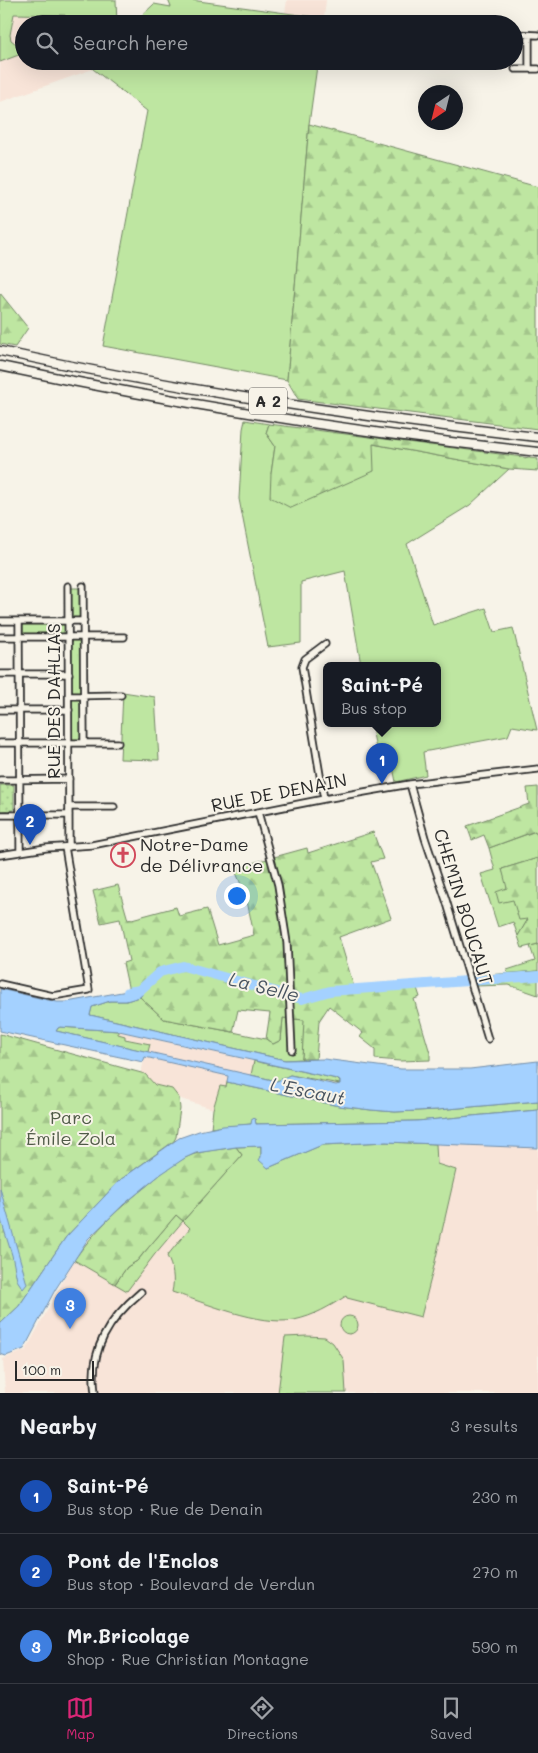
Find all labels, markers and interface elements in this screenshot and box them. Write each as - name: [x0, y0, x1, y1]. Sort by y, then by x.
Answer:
- search box: [15, 15, 523, 70]
- icon: search: [33, 29, 61, 57]
- text: Search here: [73, 30, 189, 55]
- north arrow: [418, 85, 463, 130]
- road number: A 2: [249, 388, 287, 414]
- street label: RUE DES DAHLIAS: [41, 623, 65, 779]
- popup: [323, 662, 441, 727]
- text: Saint-Pé: [341, 672, 423, 697]
- text: Bus stop: [341, 697, 407, 718]
- pin: 1: [366, 743, 398, 784]
- street label: RUE DE DENAIN: [209, 767, 349, 817]
- pin: 2: [14, 804, 46, 845]
- street label: CHEMIN BOUCAUT: [429, 826, 499, 988]
- place label: Notre-Dame de Délivrance: [140, 832, 263, 877]
- church icon: Notre-Dame de Délivrance: [110, 842, 136, 868]
- your location: [224, 883, 250, 909]
- water label: La Selle: [226, 966, 302, 1007]
- water label: L'Escaut: [268, 1071, 348, 1110]
- park label: Parc Émile Zola: [26, 1105, 116, 1150]
- pin: 3: [54, 1288, 86, 1329]
- scale bar: [15, 1358, 94, 1381]
- text: 100 m: [22, 1360, 61, 1379]
- text: Nearby: [20, 1412, 97, 1439]
- text: 3 results: [450, 1415, 518, 1436]
- text: Saint-Pé: [67, 1473, 149, 1498]
- text: 1: [32, 1486, 40, 1507]
- text: 230 m: [472, 1486, 518, 1507]
- text: Bus stop · Rue de Denain: [67, 1498, 263, 1519]
- text: Pont de l'Enclos: [67, 1548, 219, 1573]
- text: 2: [32, 1561, 40, 1582]
- text: 270 m: [472, 1561, 518, 1582]
- text: Bus stop · Boulevard de Verdun: [67, 1573, 315, 1594]
- text: Mr.Bricolage: [67, 1623, 190, 1648]
- text: 3: [31, 1636, 41, 1657]
- text: 590 m: [471, 1636, 518, 1657]
- text: Shop · Rue Christian Montagne: [67, 1648, 309, 1669]
- tab: Map: [66, 1694, 95, 1743]
- tab: Directions: [227, 1694, 298, 1743]
- tab: Saved: [430, 1694, 472, 1743]

